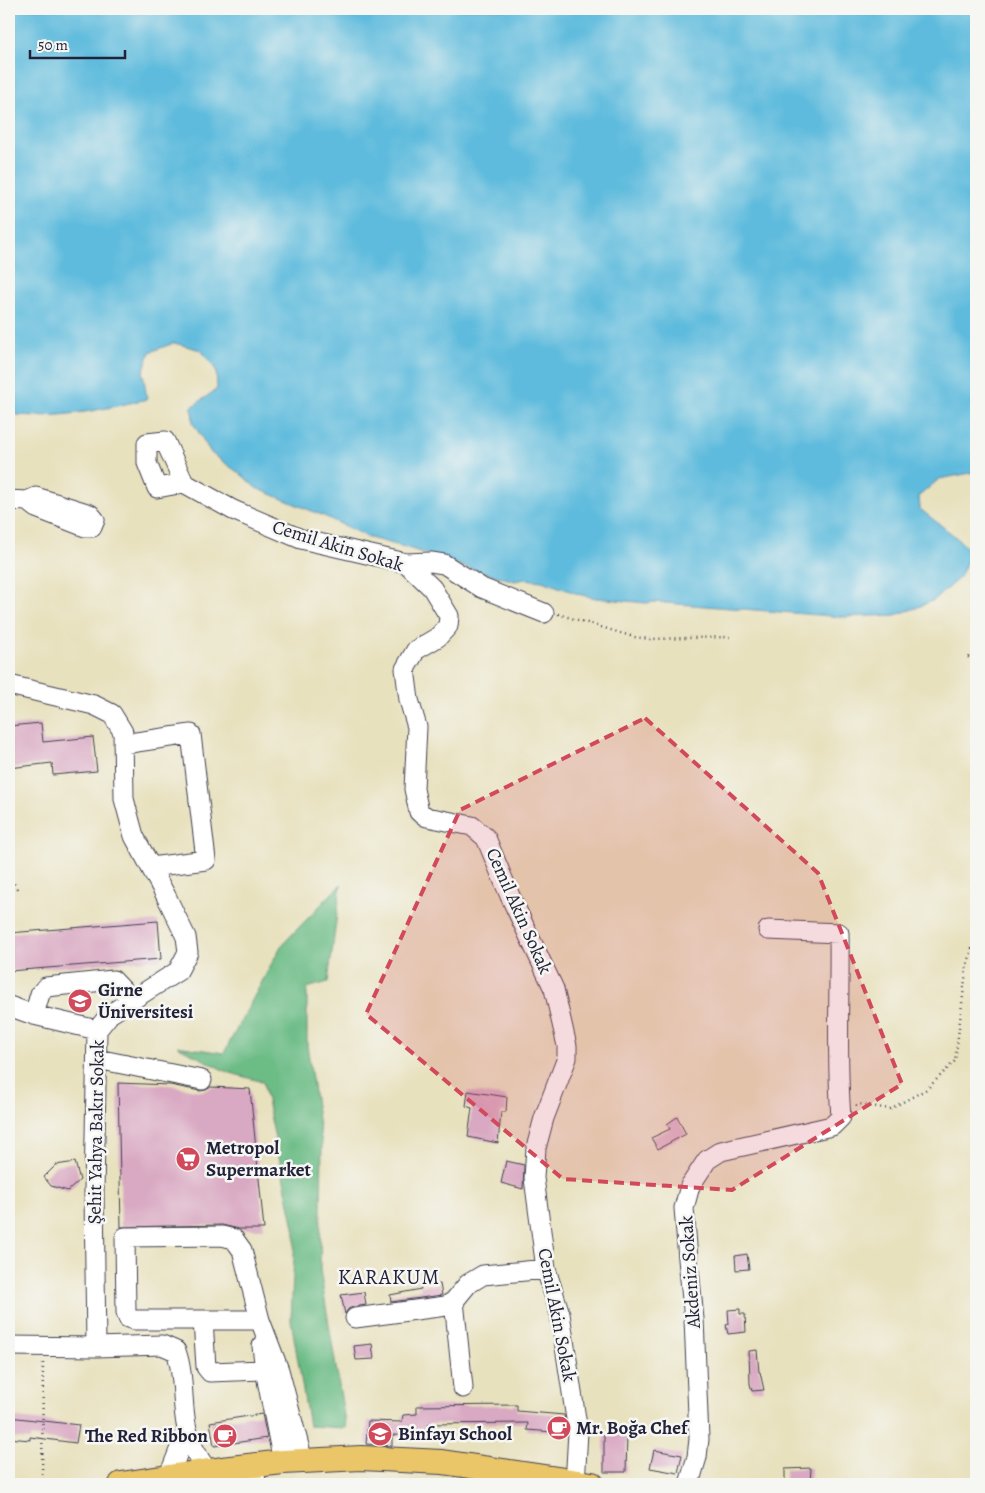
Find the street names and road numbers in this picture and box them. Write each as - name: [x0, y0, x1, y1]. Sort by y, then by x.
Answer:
- street label: Cemil Akin Sokak: [269, 514, 407, 578]
- street label: Cemil Akin Sokak: [480, 844, 559, 979]
- street label: Şehit Yahya Bakır Sokak: [81, 1039, 111, 1225]
- street label: Akdeniz Sokak: [673, 1214, 707, 1330]
- street label: Cemil Akin Sokak: [531, 1246, 583, 1385]

